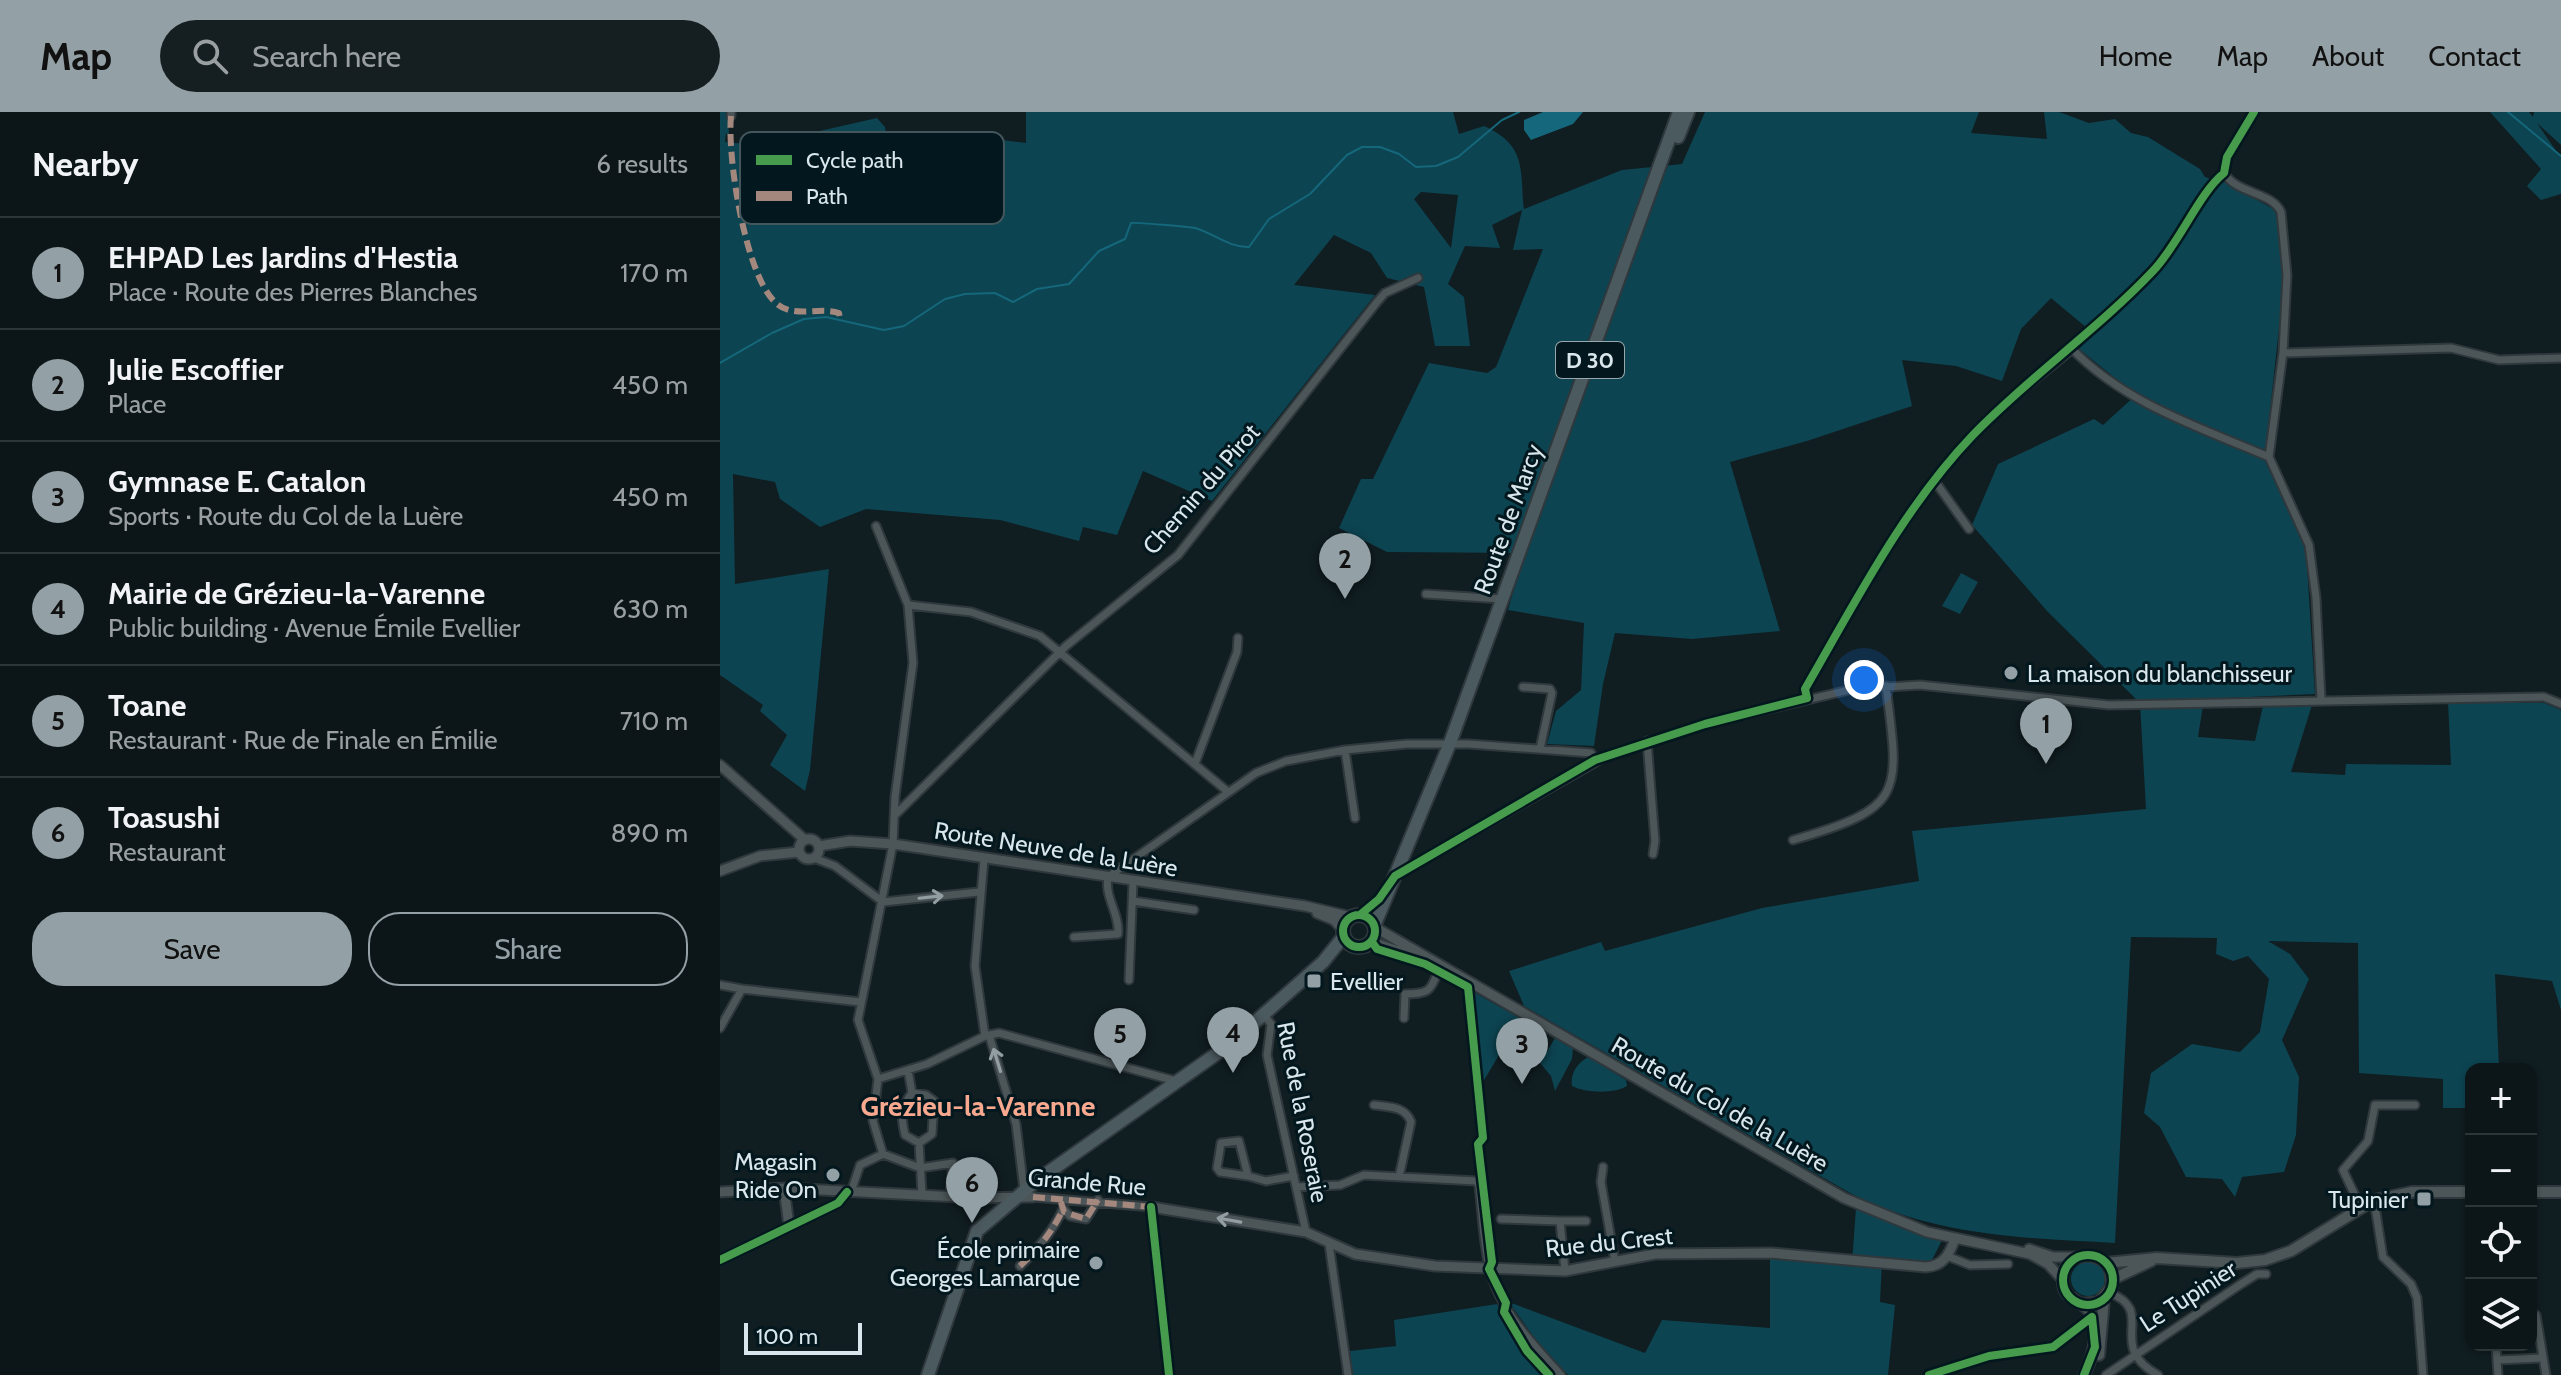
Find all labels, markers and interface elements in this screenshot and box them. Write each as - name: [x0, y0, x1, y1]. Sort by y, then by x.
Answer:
- search box: [160, 20, 720, 92]
- text: Map: [40, 33, 112, 80]
- icon: search: [188, 34, 232, 78]
- text: Search here: [252, 38, 401, 75]
- text: Home: [2099, 39, 2172, 73]
- text: Map: [2216, 39, 2268, 73]
- text: About: [2312, 39, 2384, 73]
- text: Contact: [2428, 39, 2521, 73]
- legend: [740, 132, 1004, 224]
- text: Nearby: [32, 143, 139, 185]
- text: Cycle path: [806, 147, 904, 174]
- text: 6 results: [596, 148, 688, 180]
- text: Path: [806, 183, 848, 210]
- text: EHPAD Les Jardins d'Hestia: [108, 239, 458, 276]
- text: 1: [53, 257, 63, 289]
- text: 170 m: [620, 257, 688, 289]
- text: Place · Route des Pierres Blanches: [108, 276, 478, 308]
- road number: D 30: [1556, 342, 1624, 378]
- text: Julie Escoffier: [108, 351, 283, 388]
- text: 2: [51, 369, 65, 401]
- text: 450 m: [612, 369, 688, 401]
- text: Place: [108, 388, 166, 420]
- street label: Chemin du Pirot: [1136, 418, 1266, 560]
- street label: Route de Marcy: [1467, 440, 1549, 598]
- text: Gymnase E. Catalon: [108, 463, 366, 500]
- text: 3: [51, 481, 65, 513]
- text: 450 m: [612, 481, 688, 513]
- text: Sports · Route du Col de la Luère: [108, 500, 463, 532]
- pin: 2: [1319, 533, 1371, 599]
- text: Mairie de Grézieu-la-Varenne: [108, 575, 485, 612]
- text: 4: [50, 593, 66, 625]
- text: 630 m: [612, 593, 688, 625]
- text: Public building · Avenue Émile Evellier: [108, 612, 520, 644]
- place label: La maison du blanchisseur: [2027, 659, 2292, 688]
- your location: [1844, 660, 1884, 700]
- marker: La maison du blanchisseur: [2002, 664, 2020, 682]
- text: Toane: [108, 687, 186, 724]
- pin: 1: [2020, 698, 2072, 764]
- text: 5: [51, 705, 65, 737]
- text: 710 m: [620, 705, 688, 737]
- text: Restaurant · Rue de Finale en Émilie: [108, 724, 498, 756]
- text: Toasushi: [108, 799, 220, 836]
- street label: Route Neuve de la Luère: [932, 815, 1180, 883]
- text: 6: [51, 817, 65, 849]
- text: 890 m: [611, 817, 688, 849]
- text: Restaurant: [108, 836, 226, 868]
- one-way arrow: [917, 890, 944, 905]
- button: Save: [32, 912, 352, 986]
- button: Share: [368, 912, 688, 986]
- place label: Evellier: [1330, 967, 1404, 996]
- marker: Evellier: [1305, 972, 1323, 990]
- pin: 4: [1207, 1007, 1259, 1073]
- pin: 5: [1094, 1008, 1146, 1074]
- pin: 3: [1496, 1018, 1548, 1084]
- street label: Rue de la Roseraie: [1271, 1019, 1335, 1205]
- street label: Route du Col de la Luère: [1607, 1030, 1833, 1178]
- one-way arrow: [989, 1047, 1004, 1073]
- map controls: [2465, 1063, 2537, 1351]
- button: +: [2465, 1063, 2537, 1135]
- district label: Grézieu-la-Varenne: [861, 1089, 1095, 1123]
- button: −: [2465, 1135, 2537, 1207]
- place label: Magasin Ride On: [734, 1147, 817, 1204]
- pin: 6: [946, 1157, 998, 1223]
- street label: Grande Rue: [1027, 1162, 1147, 1202]
- marker: Magasin Ride On: [824, 1166, 842, 1184]
- place label: Tupinier: [2328, 1185, 2408, 1214]
- marker: Tupinier: [2415, 1190, 2433, 1208]
- button: locate: [2465, 1207, 2537, 1279]
- one-way arrow: [1217, 1211, 1242, 1226]
- street label: Rue du Crest: [1544, 1221, 1674, 1263]
- place label: École primaire Georges Lamarque: [890, 1235, 1080, 1292]
- marker: École primaire Georges Lamarque: [1087, 1254, 1105, 1272]
- street label: Le Tupinier: [2134, 1254, 2242, 1338]
- button: layers: [2465, 1279, 2537, 1351]
- scale bar: [744, 1319, 862, 1355]
- text: 100 m: [756, 1323, 818, 1350]

